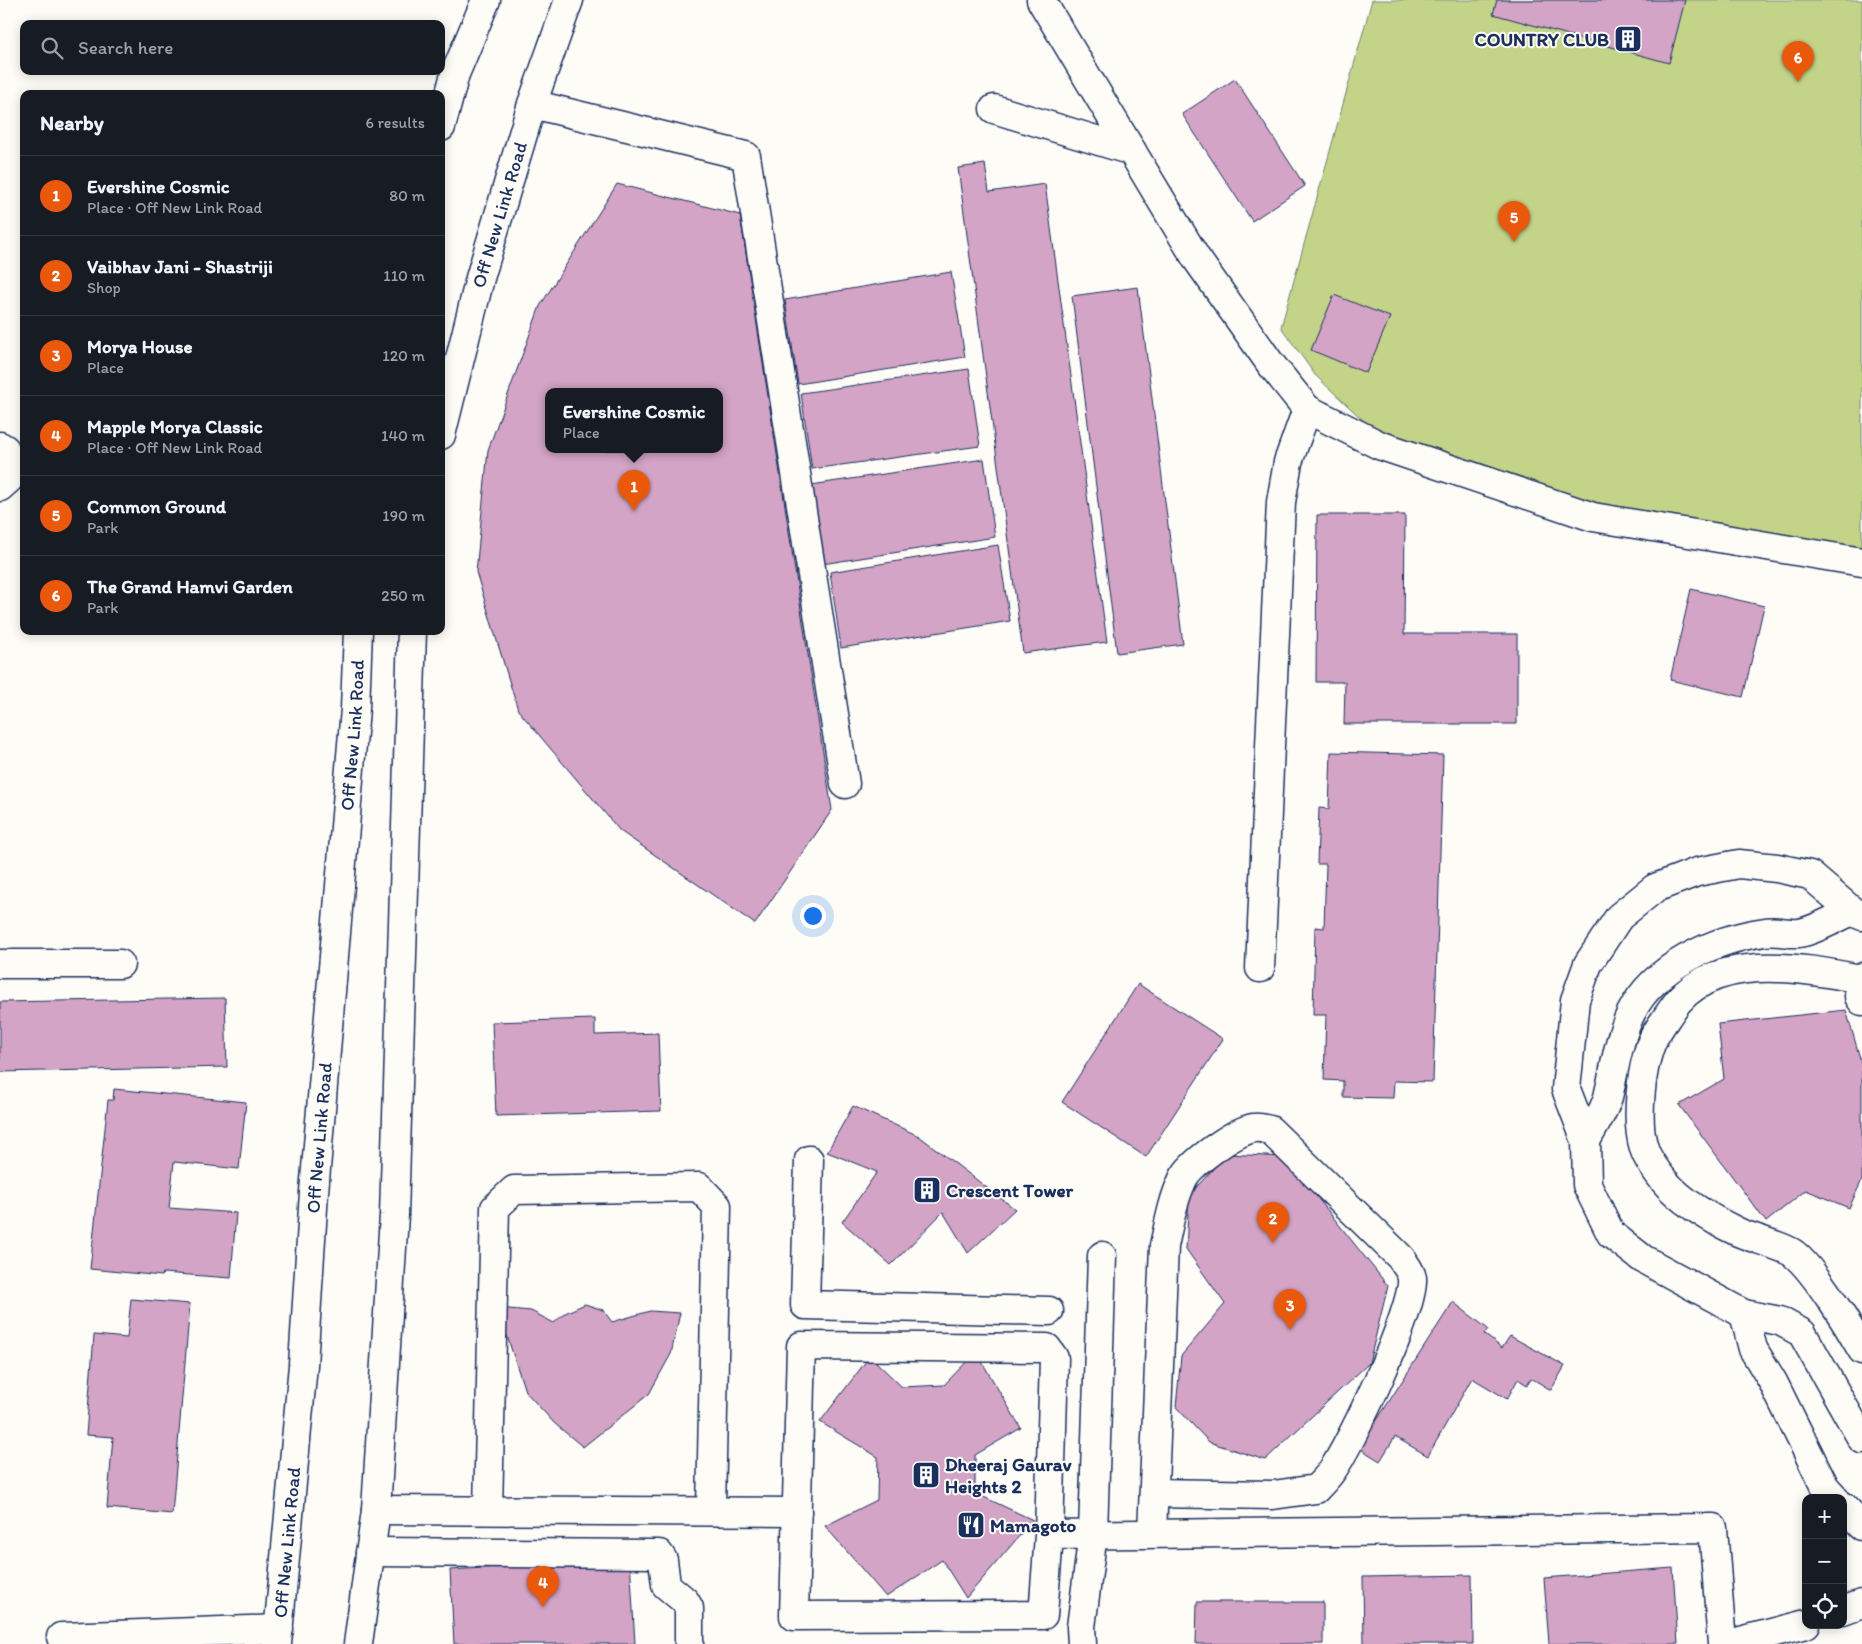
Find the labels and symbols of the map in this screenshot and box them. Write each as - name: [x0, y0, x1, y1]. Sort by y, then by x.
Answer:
- building icon: COUNTRY CLUB: [1613, 24, 1643, 54]
- place label: COUNTRY CLUB: [1474, 28, 1609, 51]
- pin: 6: [1782, 41, 1814, 82]
- street label: Off New Link Road: [467, 138, 532, 290]
- pin: 5: [1498, 201, 1530, 242]
- pin: 1: [618, 470, 650, 511]
- street label: Off New Link Road: [335, 659, 369, 812]
- your location: [800, 903, 826, 929]
- street label: Off New Link Road: [302, 1061, 337, 1214]
- building icon: Crescent Tower: [912, 1175, 942, 1205]
- place label: Crescent Tower: [946, 1179, 1073, 1202]
- pin: 2: [1257, 1202, 1289, 1243]
- pin: 3: [1274, 1289, 1306, 1330]
- place label: Dheeraj Gaurav Heights 2: [945, 1453, 1072, 1498]
- building icon: Dheeraj Gaurav Heights 2: [911, 1460, 941, 1490]
- street label: Off New Link Road: [268, 1465, 305, 1619]
- restaurant icon: Mamagoto: [956, 1510, 986, 1540]
- place label: Mamagoto: [990, 1514, 1077, 1537]
- pin: 4: [527, 1566, 559, 1607]

